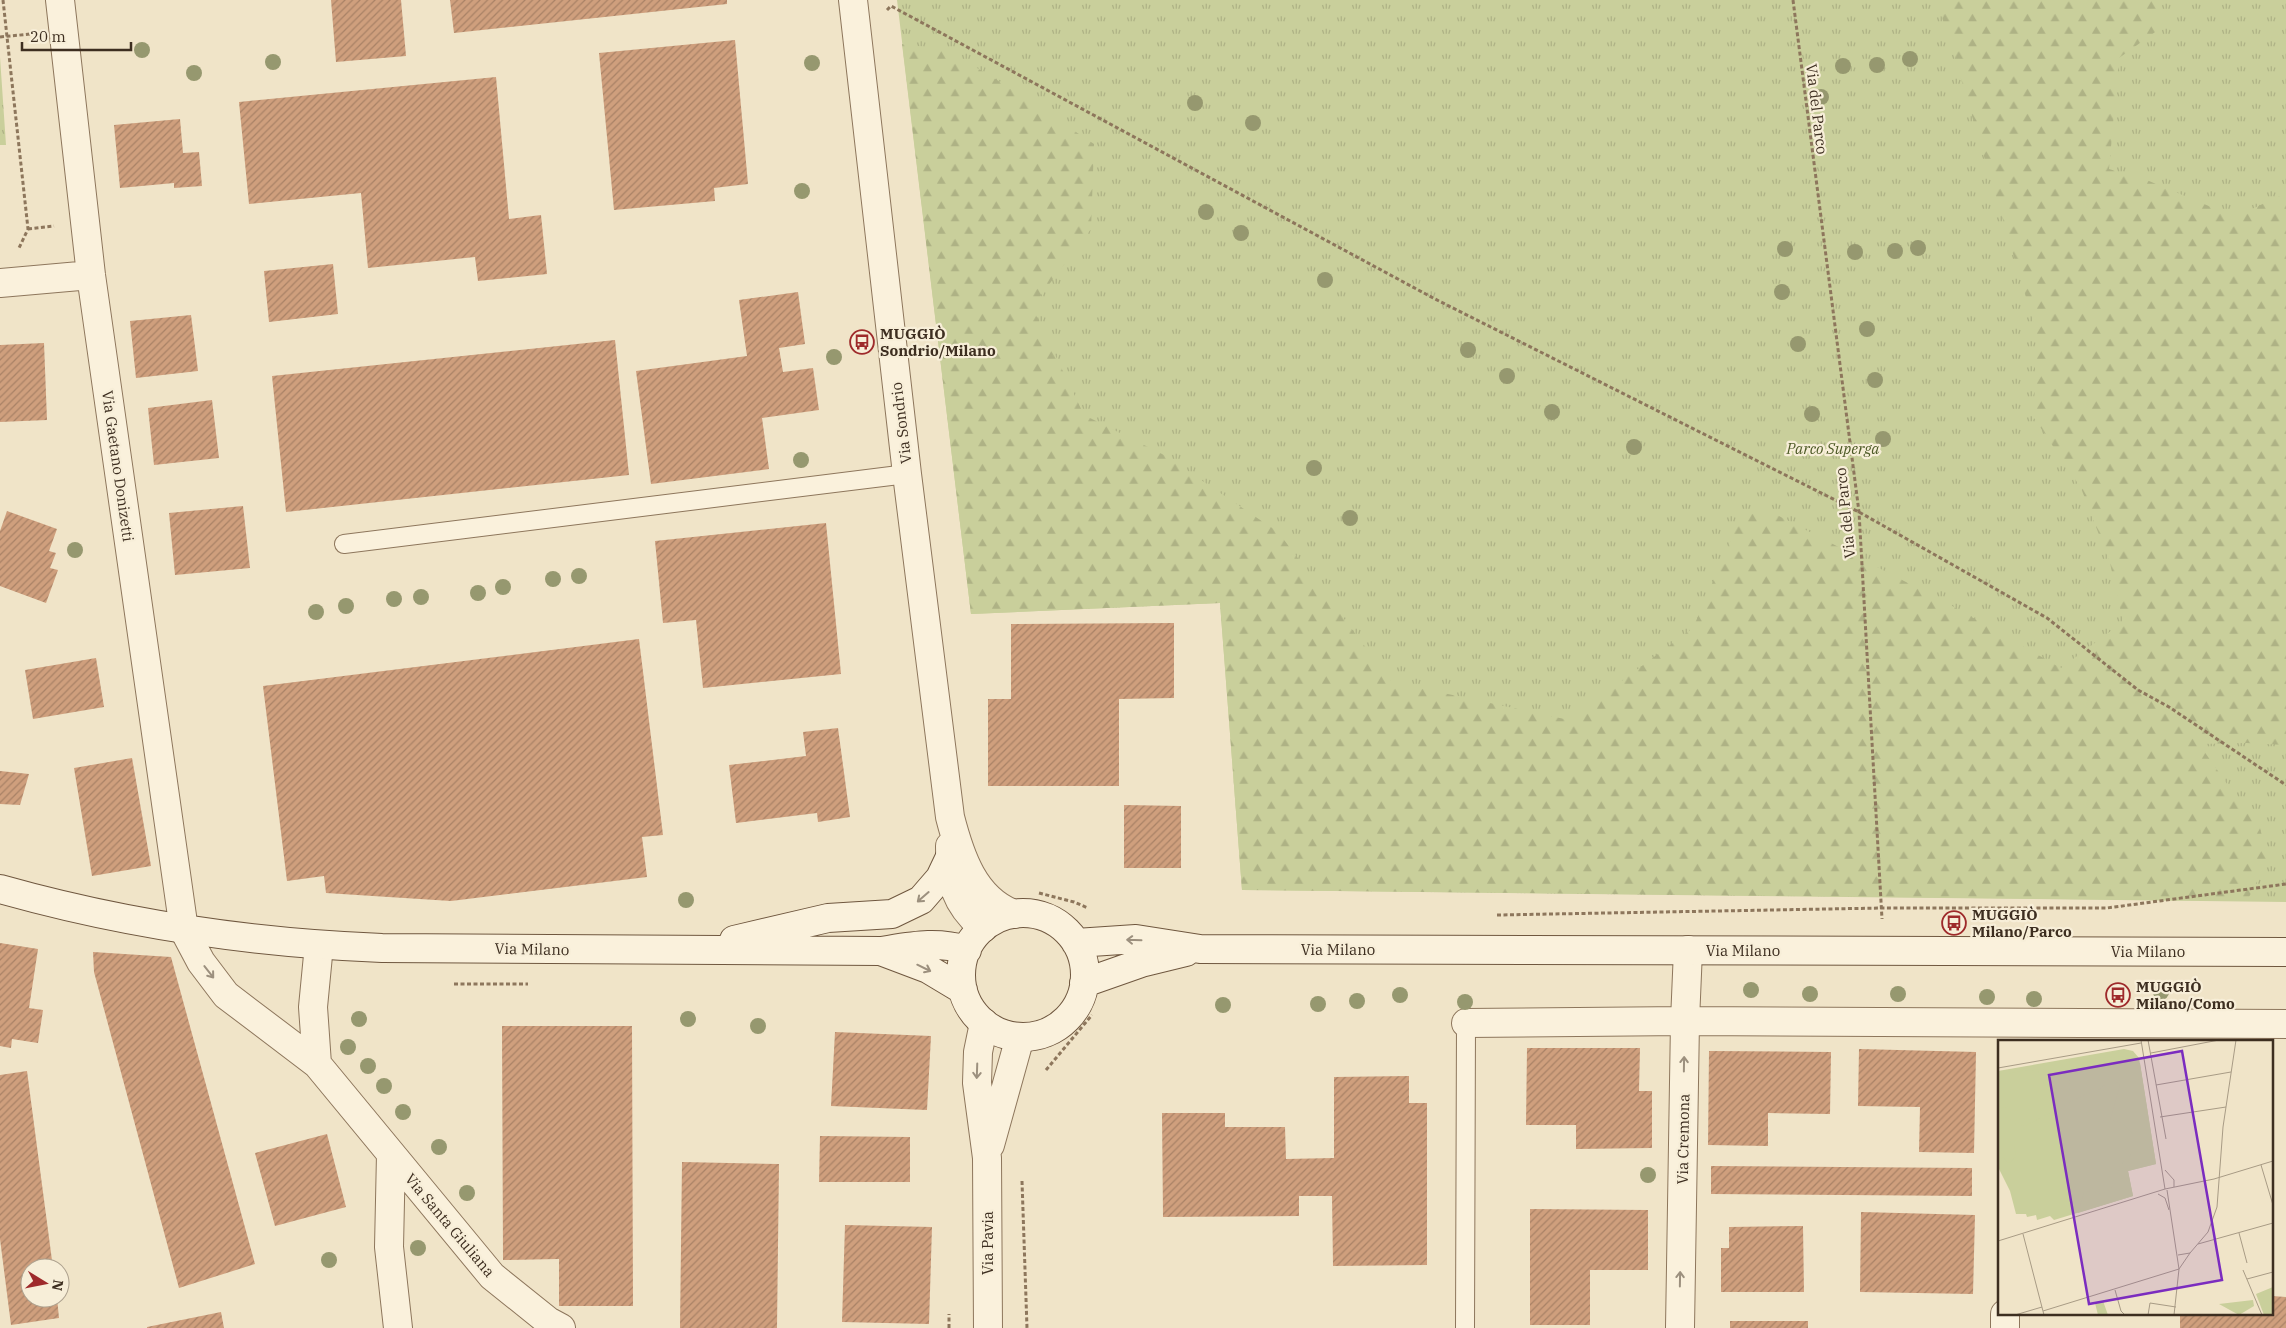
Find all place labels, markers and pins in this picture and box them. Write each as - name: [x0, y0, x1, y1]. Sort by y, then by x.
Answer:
- place label: MUGGIÒ Sondrio/Milano: [880, 324, 996, 360]
- bus stop icon: MUGGIÒ Sondrio/Milano: [849, 329, 875, 355]
- place label: MUGGIÒ Milano/Parco: [1972, 905, 2072, 941]
- bus stop icon: MUGGIÒ Milano/Parco: [1941, 910, 1967, 936]
- place label: MUGGIÒ Milano/Como: [2136, 977, 2235, 1013]
- bus stop icon: MUGGIÒ Milano/Como: [2105, 982, 2131, 1008]

